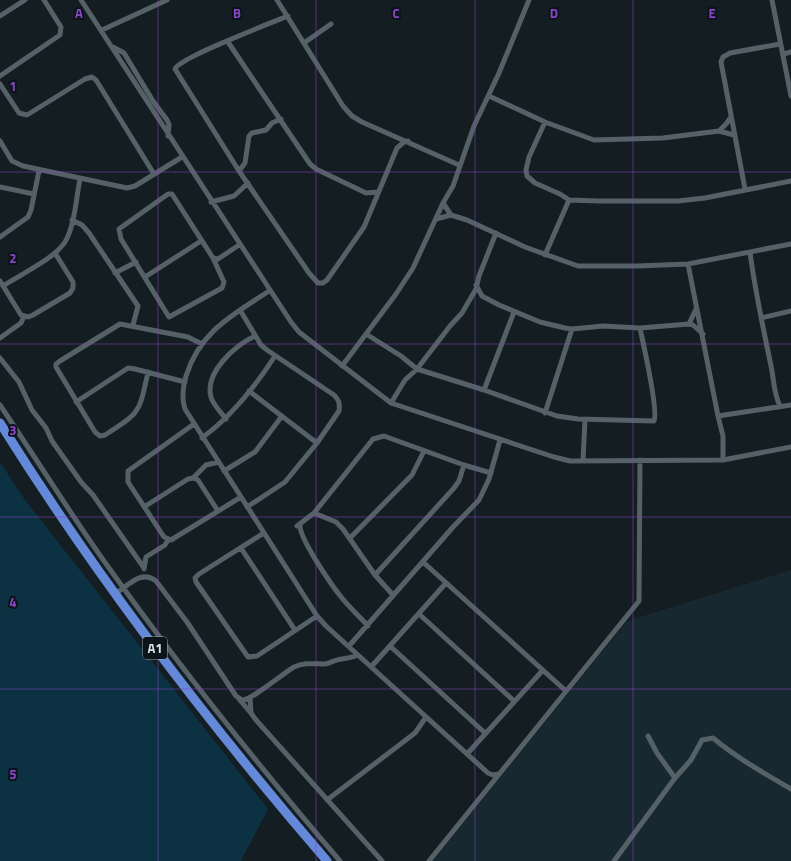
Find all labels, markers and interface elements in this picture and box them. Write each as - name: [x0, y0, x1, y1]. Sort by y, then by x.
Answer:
- text: A: [75, 3, 83, 23]
- text: B: [233, 3, 241, 23]
- text: C: [392, 3, 400, 23]
- text: D: [550, 3, 558, 23]
- text: E: [708, 3, 716, 23]
- text: 1: [9, 76, 17, 96]
- text: 2: [9, 248, 17, 268]
- text: 3: [9, 420, 17, 440]
- text: 4: [9, 592, 17, 612]
- road number: A1: [143, 637, 167, 659]
- text: 5: [9, 764, 17, 784]

